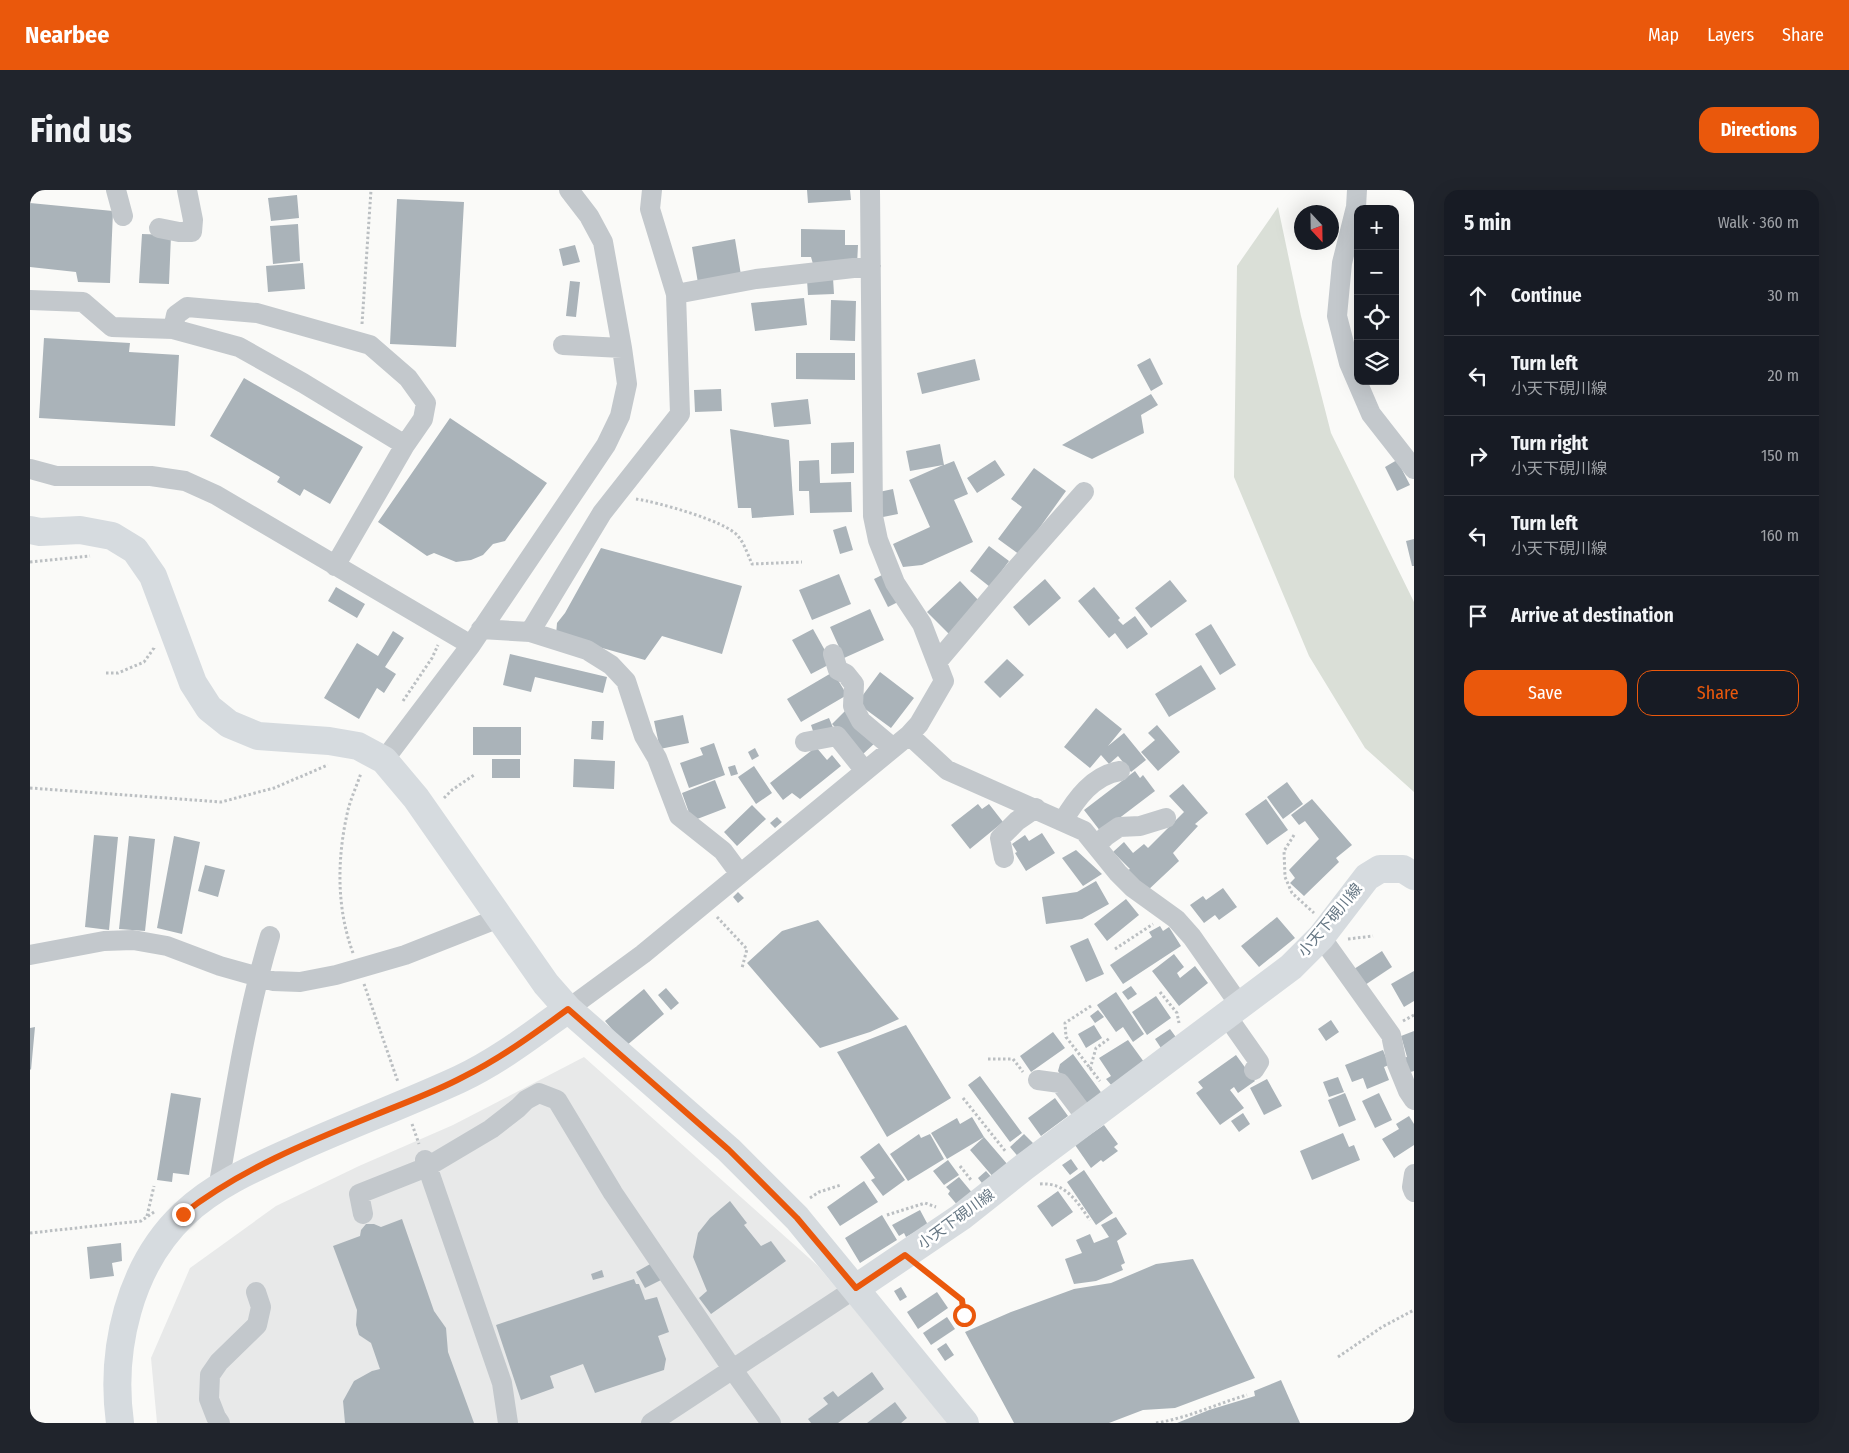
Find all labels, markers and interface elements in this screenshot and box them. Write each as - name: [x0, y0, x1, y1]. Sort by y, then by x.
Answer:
- text: Nearbee: [25, 21, 109, 49]
- text: Map: [1648, 24, 1679, 46]
- text: Layers: [1707, 24, 1754, 46]
- text: Share: [1782, 24, 1824, 46]
- button: Directions: [1699, 107, 1819, 153]
- text: Find us: [30, 109, 132, 151]
- north arrow: [1294, 205, 1339, 250]
- map controls: [1354, 205, 1399, 385]
- button: +: [1354, 205, 1399, 250]
- text: 5 min: [1464, 210, 1511, 236]
- text: Walk · 360 m: [1718, 213, 1799, 232]
- button: −: [1354, 250, 1399, 295]
- icon: ahead: [1464, 282, 1492, 310]
- text: Continue: [1511, 284, 1582, 307]
- text: 30 m: [1767, 286, 1799, 305]
- button: locate: [1354, 295, 1399, 340]
- button: layers: [1354, 340, 1399, 385]
- text: Turn left: [1511, 352, 1578, 375]
- icon: left: [1464, 362, 1492, 390]
- text: 20 m: [1768, 366, 1799, 385]
- text: 小天下硯川線: [1511, 379, 1607, 398]
- text: Turn right: [1511, 432, 1588, 455]
- icon: right: [1464, 442, 1492, 470]
- text: 150 m: [1761, 446, 1799, 465]
- text: 小天下硯川線: [1511, 459, 1607, 478]
- text: Turn left: [1511, 512, 1578, 535]
- icon: left: [1464, 522, 1492, 550]
- text: 160 m: [1760, 526, 1799, 545]
- text: 小天下硯川線: [1511, 539, 1607, 558]
- icon: arrive: [1464, 602, 1492, 630]
- text: Arrive at destination: [1511, 604, 1674, 627]
- button: Save: [1464, 670, 1627, 716]
- button: Share: [1637, 670, 1799, 716]
- street label: 小天下硯川線: [1294, 880, 1366, 960]
- street label: 小天下硯川線: [914, 1185, 998, 1253]
- route end: [172, 1203, 195, 1226]
- route start: [953, 1304, 976, 1327]

